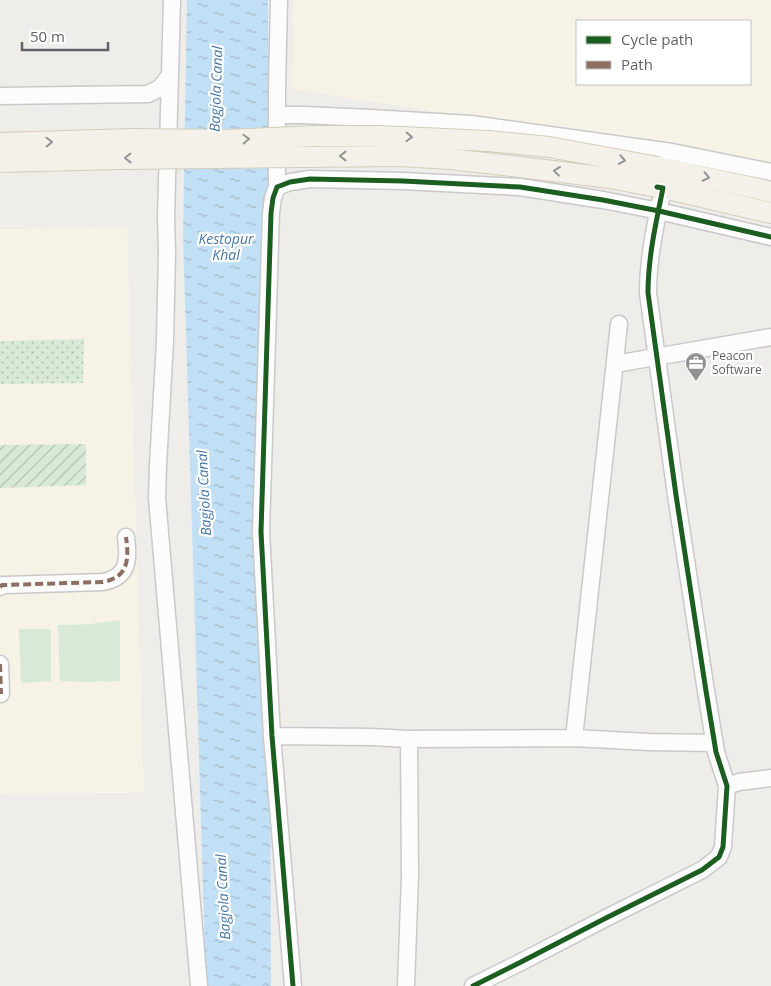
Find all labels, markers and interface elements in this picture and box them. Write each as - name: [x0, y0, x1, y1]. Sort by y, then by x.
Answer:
- scale bar: [22, 20, 109, 52]
- legend: [576, 20, 751, 85]
- text: 50 m: [30, 26, 65, 46]
- text: Cycle path: [621, 29, 693, 49]
- water label: Bagjola Canal: [205, 45, 227, 132]
- text: Path: [621, 54, 653, 74]
- one-way arrow: [405, 132, 413, 142]
- one-way arrow: [242, 134, 250, 144]
- one-way arrow: [45, 136, 53, 147]
- one-way arrow: [339, 151, 346, 161]
- one-way arrow: [124, 153, 132, 164]
- one-way arrow: [618, 154, 626, 165]
- one-way arrow: [553, 166, 561, 177]
- one-way arrow: [702, 172, 710, 182]
- water label: Kestopur Khal: [198, 229, 254, 264]
- place label: Peacon Software: [712, 347, 762, 378]
- office icon: Peacon Software: [684, 351, 708, 382]
- water label: Bagjola Canal: [192, 449, 215, 536]
- water label: Bagjola Canal: [211, 853, 234, 940]

